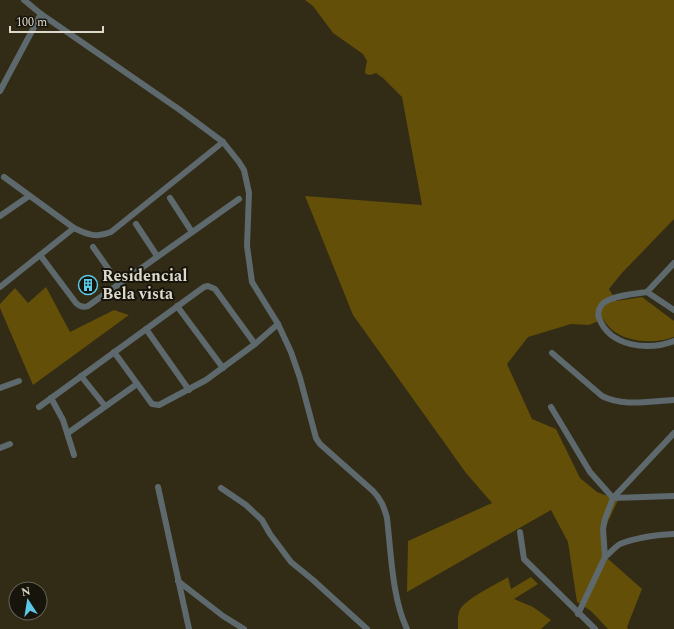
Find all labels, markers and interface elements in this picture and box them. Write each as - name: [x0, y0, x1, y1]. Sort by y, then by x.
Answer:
- scale bar: [10, 8, 103, 34]
- text: 100 m: [16, 13, 47, 32]
- place label: Residencial Bela vista: [102, 264, 187, 306]
- building icon: Residencial Bela vista: [77, 274, 99, 296]
- north arrow: [8, 581, 48, 621]
- text: N: [20, 582, 32, 601]

